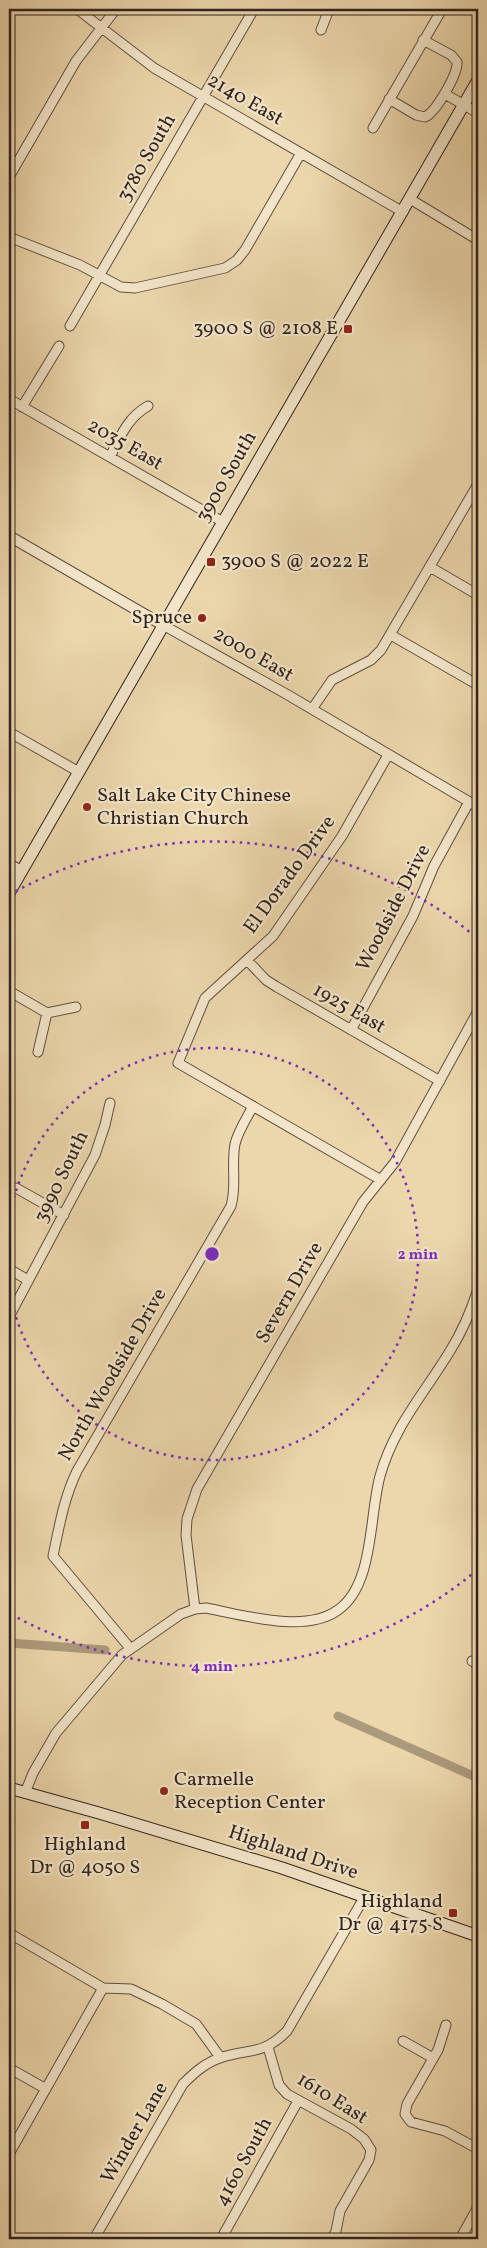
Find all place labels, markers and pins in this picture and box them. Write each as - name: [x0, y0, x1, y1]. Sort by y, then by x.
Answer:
- place label: 3900 S @ 2108 E: [193, 315, 338, 343]
- marker: 3900 S @ 2108 E: [342, 323, 354, 335]
- place label: 3900 S @ 2022 E: [221, 548, 369, 576]
- marker: 3900 S @ 2022 E: [205, 556, 217, 568]
- place label: Spruce: [131, 604, 192, 632]
- marker: Spruce: [196, 612, 208, 624]
- place label: Salt Lake City Chinese Christian Church: [97, 782, 291, 833]
- marker: Salt Lake City Chinese Christian Church: [81, 801, 93, 813]
- centre of rings: [203, 1245, 221, 1263]
- place label: Carmelle Reception Center: [174, 1766, 325, 1817]
- marker: Carmelle Reception Center: [158, 1785, 170, 1797]
- marker: Highland Dr @ 4050 S: [79, 1819, 91, 1831]
- place label: Highland Dr @ 4050 S: [30, 1831, 140, 1882]
- place label: Highland Dr @ 4175 S: [338, 1888, 443, 1939]
- marker: Highland Dr @ 4175 S: [447, 1907, 459, 1919]

